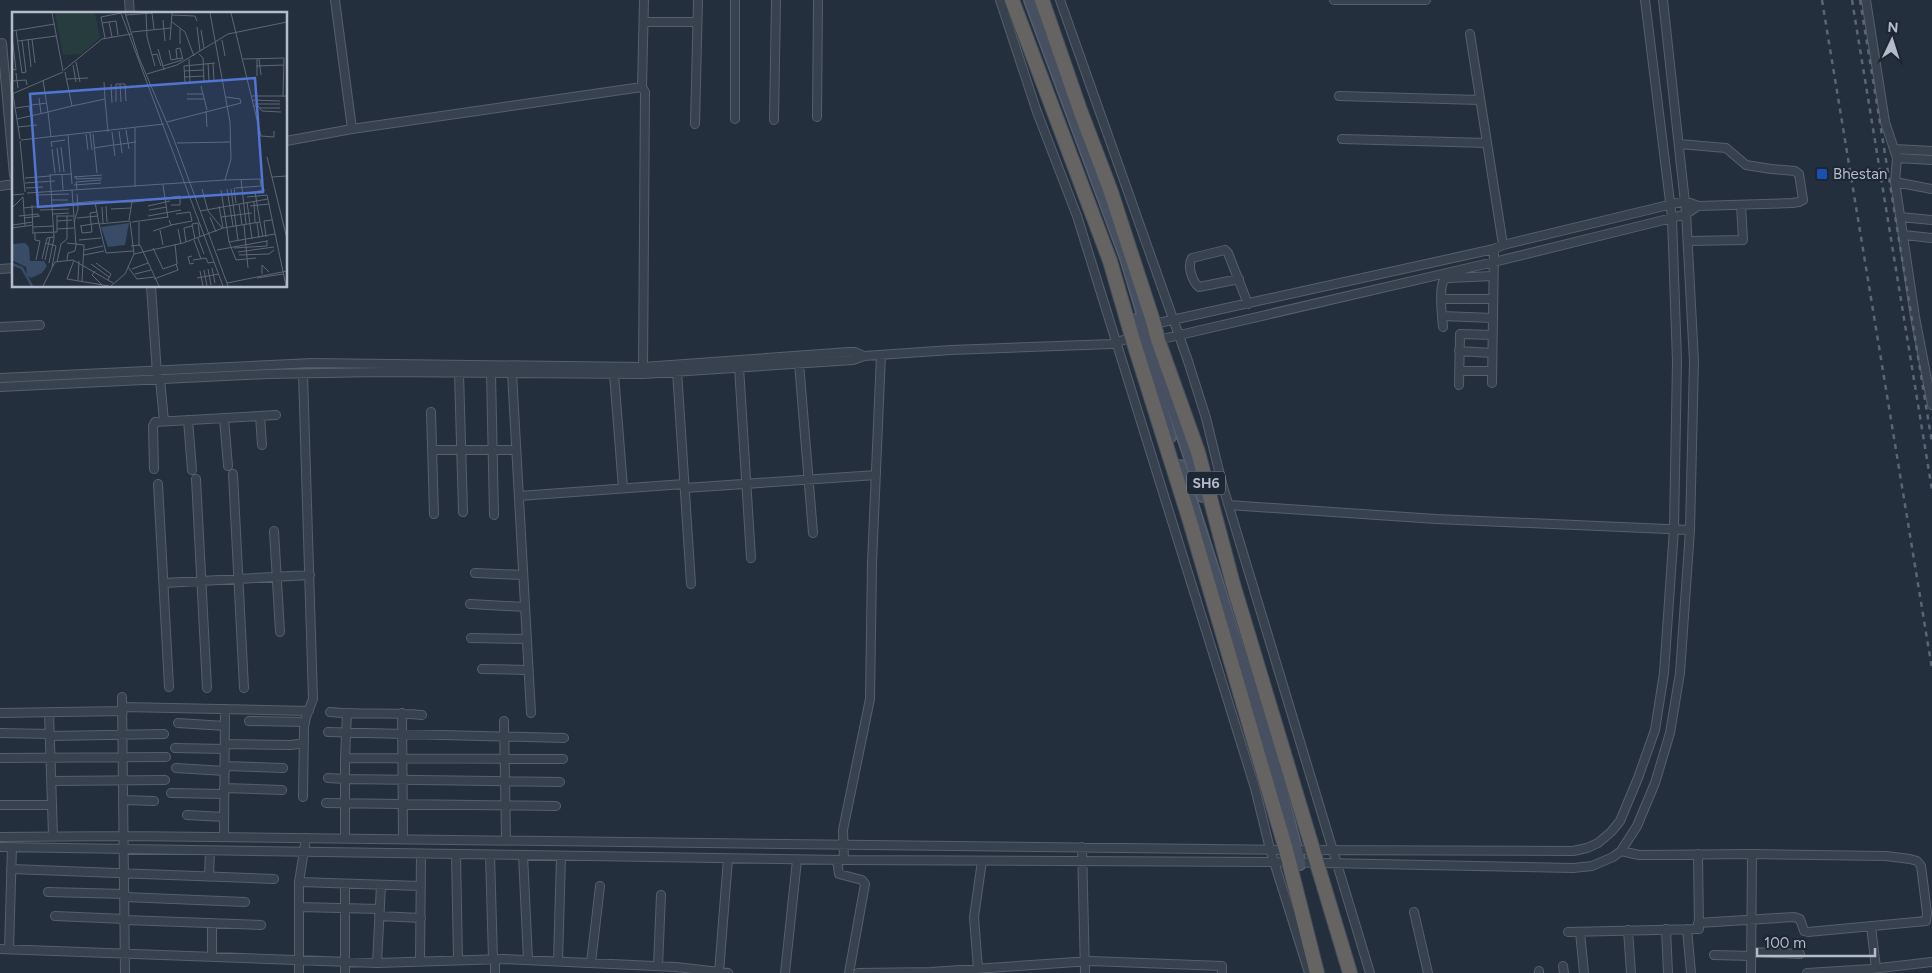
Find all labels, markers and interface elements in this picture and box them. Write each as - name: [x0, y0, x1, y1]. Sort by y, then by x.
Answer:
- inset map: [12, 12, 288, 288]
- north arrow: [1867, 15, 1917, 65]
- text: N: [1887, 19, 1899, 36]
- place label: Bhestan: [1833, 165, 1887, 183]
- marker: Bhestan: [1815, 167, 1829, 181]
- road number: SH6: [1187, 472, 1225, 494]
- scale bar: [1757, 926, 1874, 958]
- text: 100 m: [1764, 934, 1806, 952]

